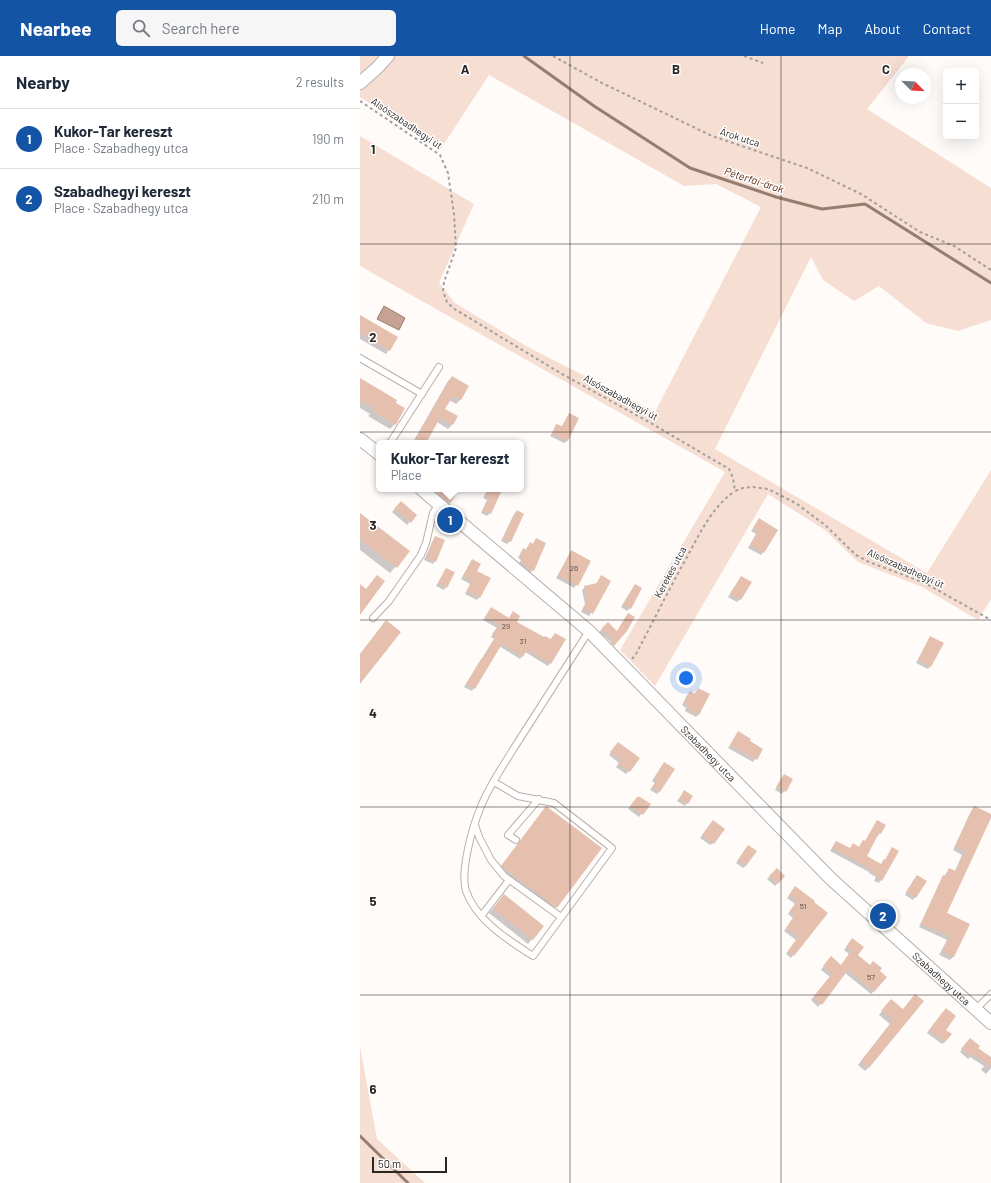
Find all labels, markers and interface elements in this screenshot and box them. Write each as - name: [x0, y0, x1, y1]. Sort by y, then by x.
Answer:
- search box: [116, 10, 396, 46]
- text: Nearbee: [20, 17, 92, 40]
- icon: search: [130, 17, 152, 39]
- text: Search here: [162, 19, 240, 37]
- text: Home: [760, 20, 796, 37]
- text: Map: [818, 20, 842, 37]
- text: About: [864, 20, 901, 37]
- text: Contact: [923, 20, 971, 37]
- text: A: [461, 61, 470, 77]
- text: B: [672, 61, 680, 77]
- text: C: [882, 61, 890, 77]
- north arrow: [895, 68, 931, 104]
- map controls: [943, 68, 979, 140]
- button: +: [943, 68, 979, 104]
- text: Nearby: [16, 72, 70, 92]
- text: 2 results: [296, 74, 344, 90]
- street label: Alsószabadhegyi út: [369, 95, 445, 151]
- button: −: [943, 104, 979, 140]
- text: Kukor-Tar kereszt: [54, 122, 173, 140]
- street label: Árok utca: [719, 125, 761, 149]
- text: 1: [27, 131, 31, 147]
- text: 190 m: [312, 131, 344, 147]
- text: Place · Szabadhegy utca: [54, 140, 188, 156]
- text: 1: [371, 141, 375, 157]
- water label: Péterfai-árok: [723, 164, 786, 195]
- text: Szabadhegyi kereszt: [54, 182, 191, 200]
- text: 2: [25, 191, 33, 207]
- text: 210 m: [312, 191, 344, 207]
- text: Place · Szabadhegy utca: [54, 200, 188, 216]
- text: 2: [369, 329, 377, 345]
- street label: Alsószabadhegyi út: [582, 372, 661, 423]
- popup: [376, 440, 524, 492]
- text: Kukor-Tar kereszt: [391, 449, 509, 467]
- text: Place: [391, 467, 422, 483]
- pin: 1: [437, 505, 463, 535]
- text: 3: [369, 517, 377, 533]
- street label: Kerekes utca: [651, 544, 689, 600]
- street label: Alsószabadhegyi út: [866, 546, 947, 591]
- house number: 26: [570, 563, 578, 573]
- house number: 29: [502, 621, 510, 631]
- house number: 31: [520, 636, 527, 646]
- your location: [676, 668, 696, 688]
- text: 4: [369, 705, 377, 721]
- street label: Szabadhegy utca: [679, 723, 738, 784]
- text: 5: [369, 893, 377, 909]
- house number: 51: [800, 901, 807, 911]
- pin: 2: [870, 901, 896, 931]
- street label: Szabadhegy utca: [910, 949, 973, 1007]
- house number: 57: [867, 972, 875, 982]
- text: 6: [370, 1081, 377, 1097]
- scale bar: [372, 1155, 447, 1174]
- text: 50 m: [378, 1157, 401, 1170]

